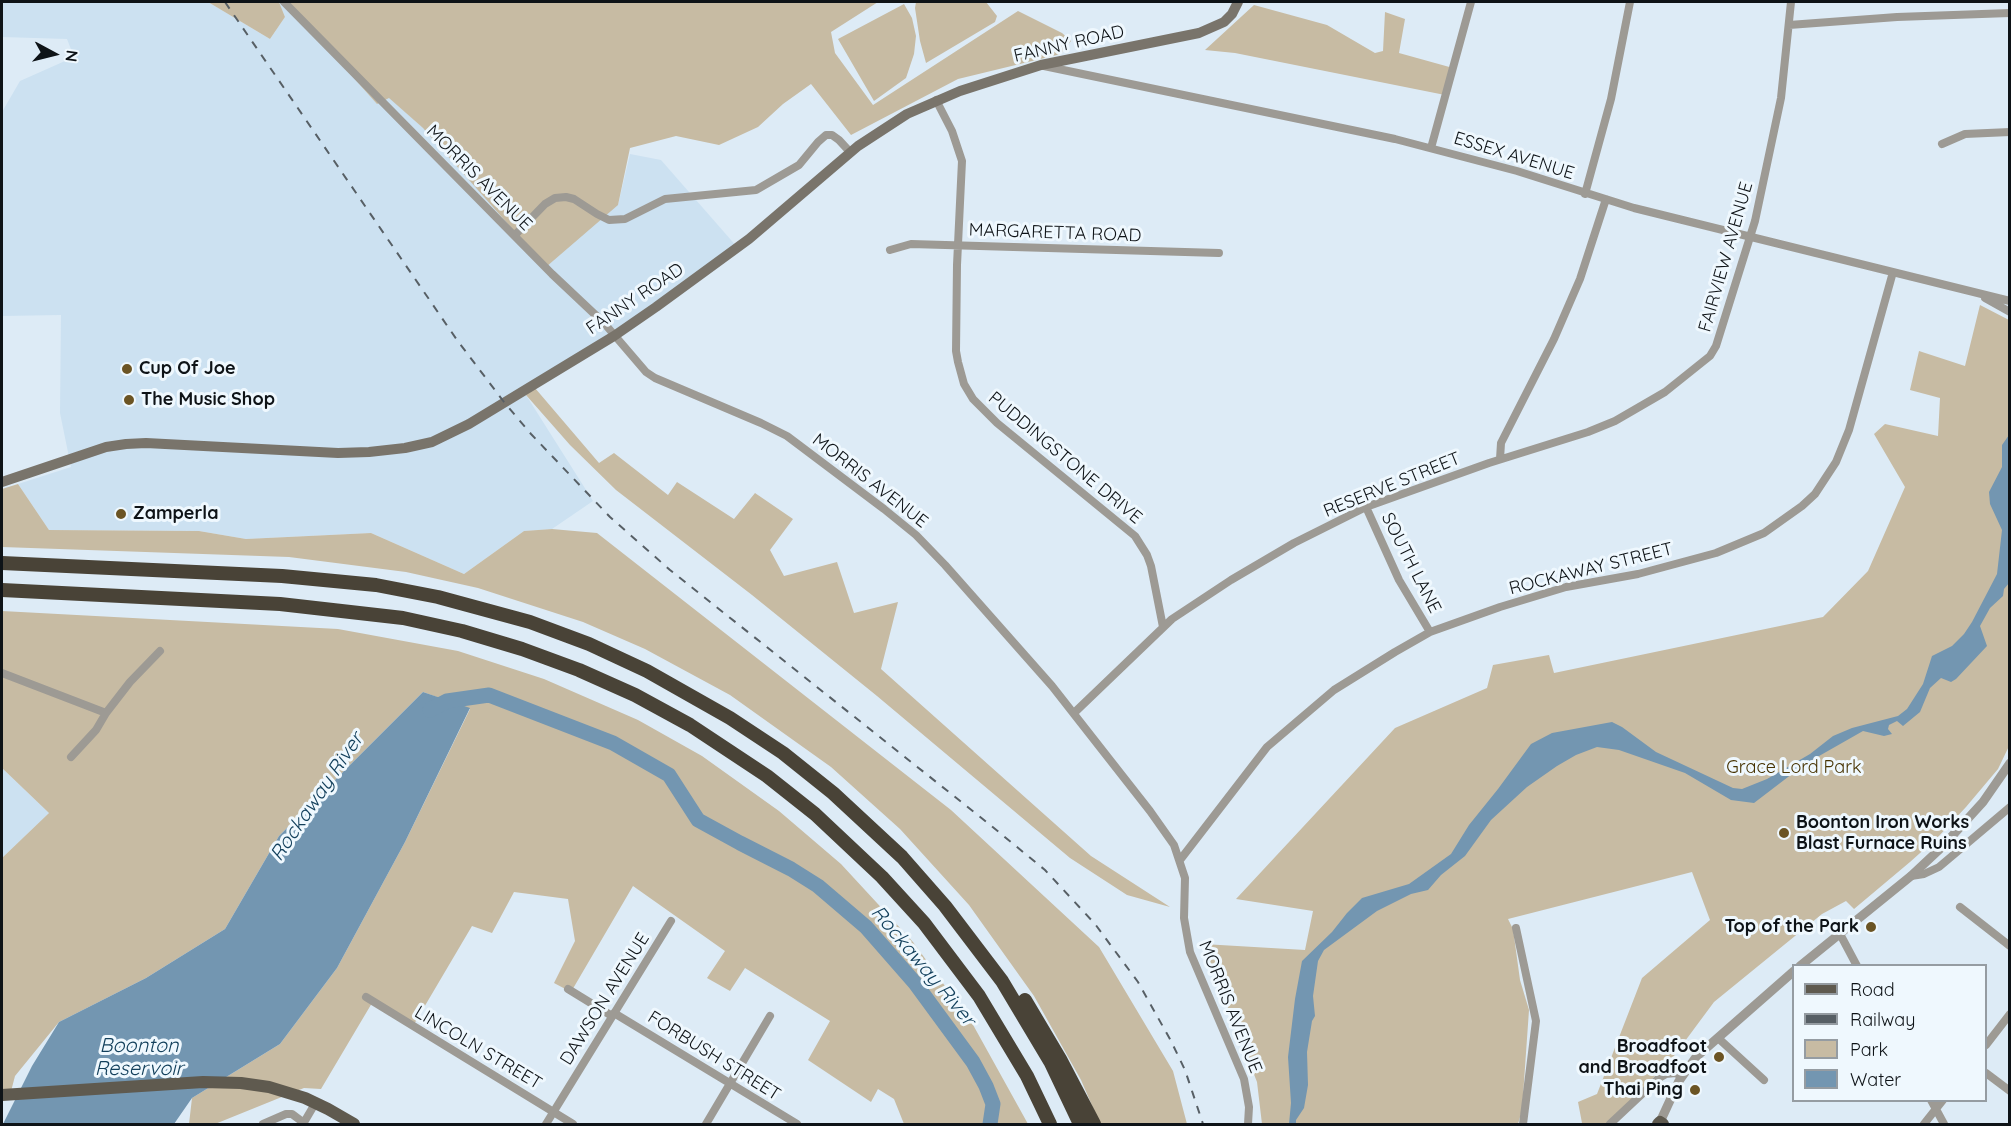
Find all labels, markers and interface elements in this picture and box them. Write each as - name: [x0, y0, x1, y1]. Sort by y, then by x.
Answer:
- street label: FANNY ROAD: [1012, 21, 1126, 67]
- north arrow: [24, 24, 84, 84]
- text: N: [61, 49, 83, 63]
- street label: MORRIS AVENUE: [422, 121, 536, 235]
- street label: ESSEX AVENUE: [1451, 127, 1577, 185]
- street label: FAIRVIEW AVENUE: [1694, 180, 1758, 334]
- street label: MARGARETTA ROAD: [968, 219, 1142, 247]
- street label: FANNY ROAD: [582, 259, 688, 339]
- place label: Cup Of Joe: [139, 358, 236, 380]
- marker: Cup Of Joe: [120, 362, 134, 376]
- street label: PUDDINGSTONE DRIVE: [984, 387, 1146, 529]
- place label: The Music Shop: [141, 389, 275, 411]
- marker: The Music Shop: [122, 393, 136, 407]
- street label: MORRIS AVENUE: [808, 429, 932, 533]
- street label: RESERVE STREET: [1320, 448, 1464, 522]
- place label: Zamperla: [133, 503, 218, 525]
- marker: Zamperla: [114, 507, 128, 521]
- street label: SOUTH LANE: [1376, 509, 1446, 617]
- street label: ROCKAWAY STREET: [1507, 538, 1675, 600]
- water label: Rockaway River: [265, 728, 369, 866]
- park label: Grace Lord Park: [1726, 757, 1862, 779]
- place label: Boonton Iron Works Blast Furnace Ruins: [1796, 812, 1969, 854]
- marker: Boonton Iron Works Blast Furnace Ruins: [1777, 826, 1791, 840]
- water label: Rockaway River: [866, 901, 980, 1031]
- place label: Top of the Park: [1724, 916, 1859, 938]
- marker: Top of the Park: [1864, 920, 1878, 934]
- street label: DAWSON AVENUE: [556, 929, 654, 1069]
- street label: MORRIS AVENUE: [1194, 938, 1266, 1076]
- legend: [1792, 964, 1987, 1102]
- text: Road: [1850, 978, 1895, 1001]
- street label: LINCOLN STREET: [410, 1001, 546, 1095]
- street label: FORBUSH STREET: [644, 1006, 784, 1106]
- text: Railway: [1850, 1008, 1916, 1031]
- water label: Boonton Reservoir: [95, 1034, 183, 1081]
- place label: Broadfoot and Broadfoot: [1578, 1036, 1707, 1078]
- text: Park: [1850, 1038, 1888, 1061]
- marker: Broadfoot and Broadfoot: [1712, 1050, 1726, 1064]
- text: Water: [1850, 1068, 1901, 1091]
- place label: Thai Ping: [1603, 1079, 1683, 1101]
- marker: Thai Ping: [1688, 1083, 1702, 1097]

